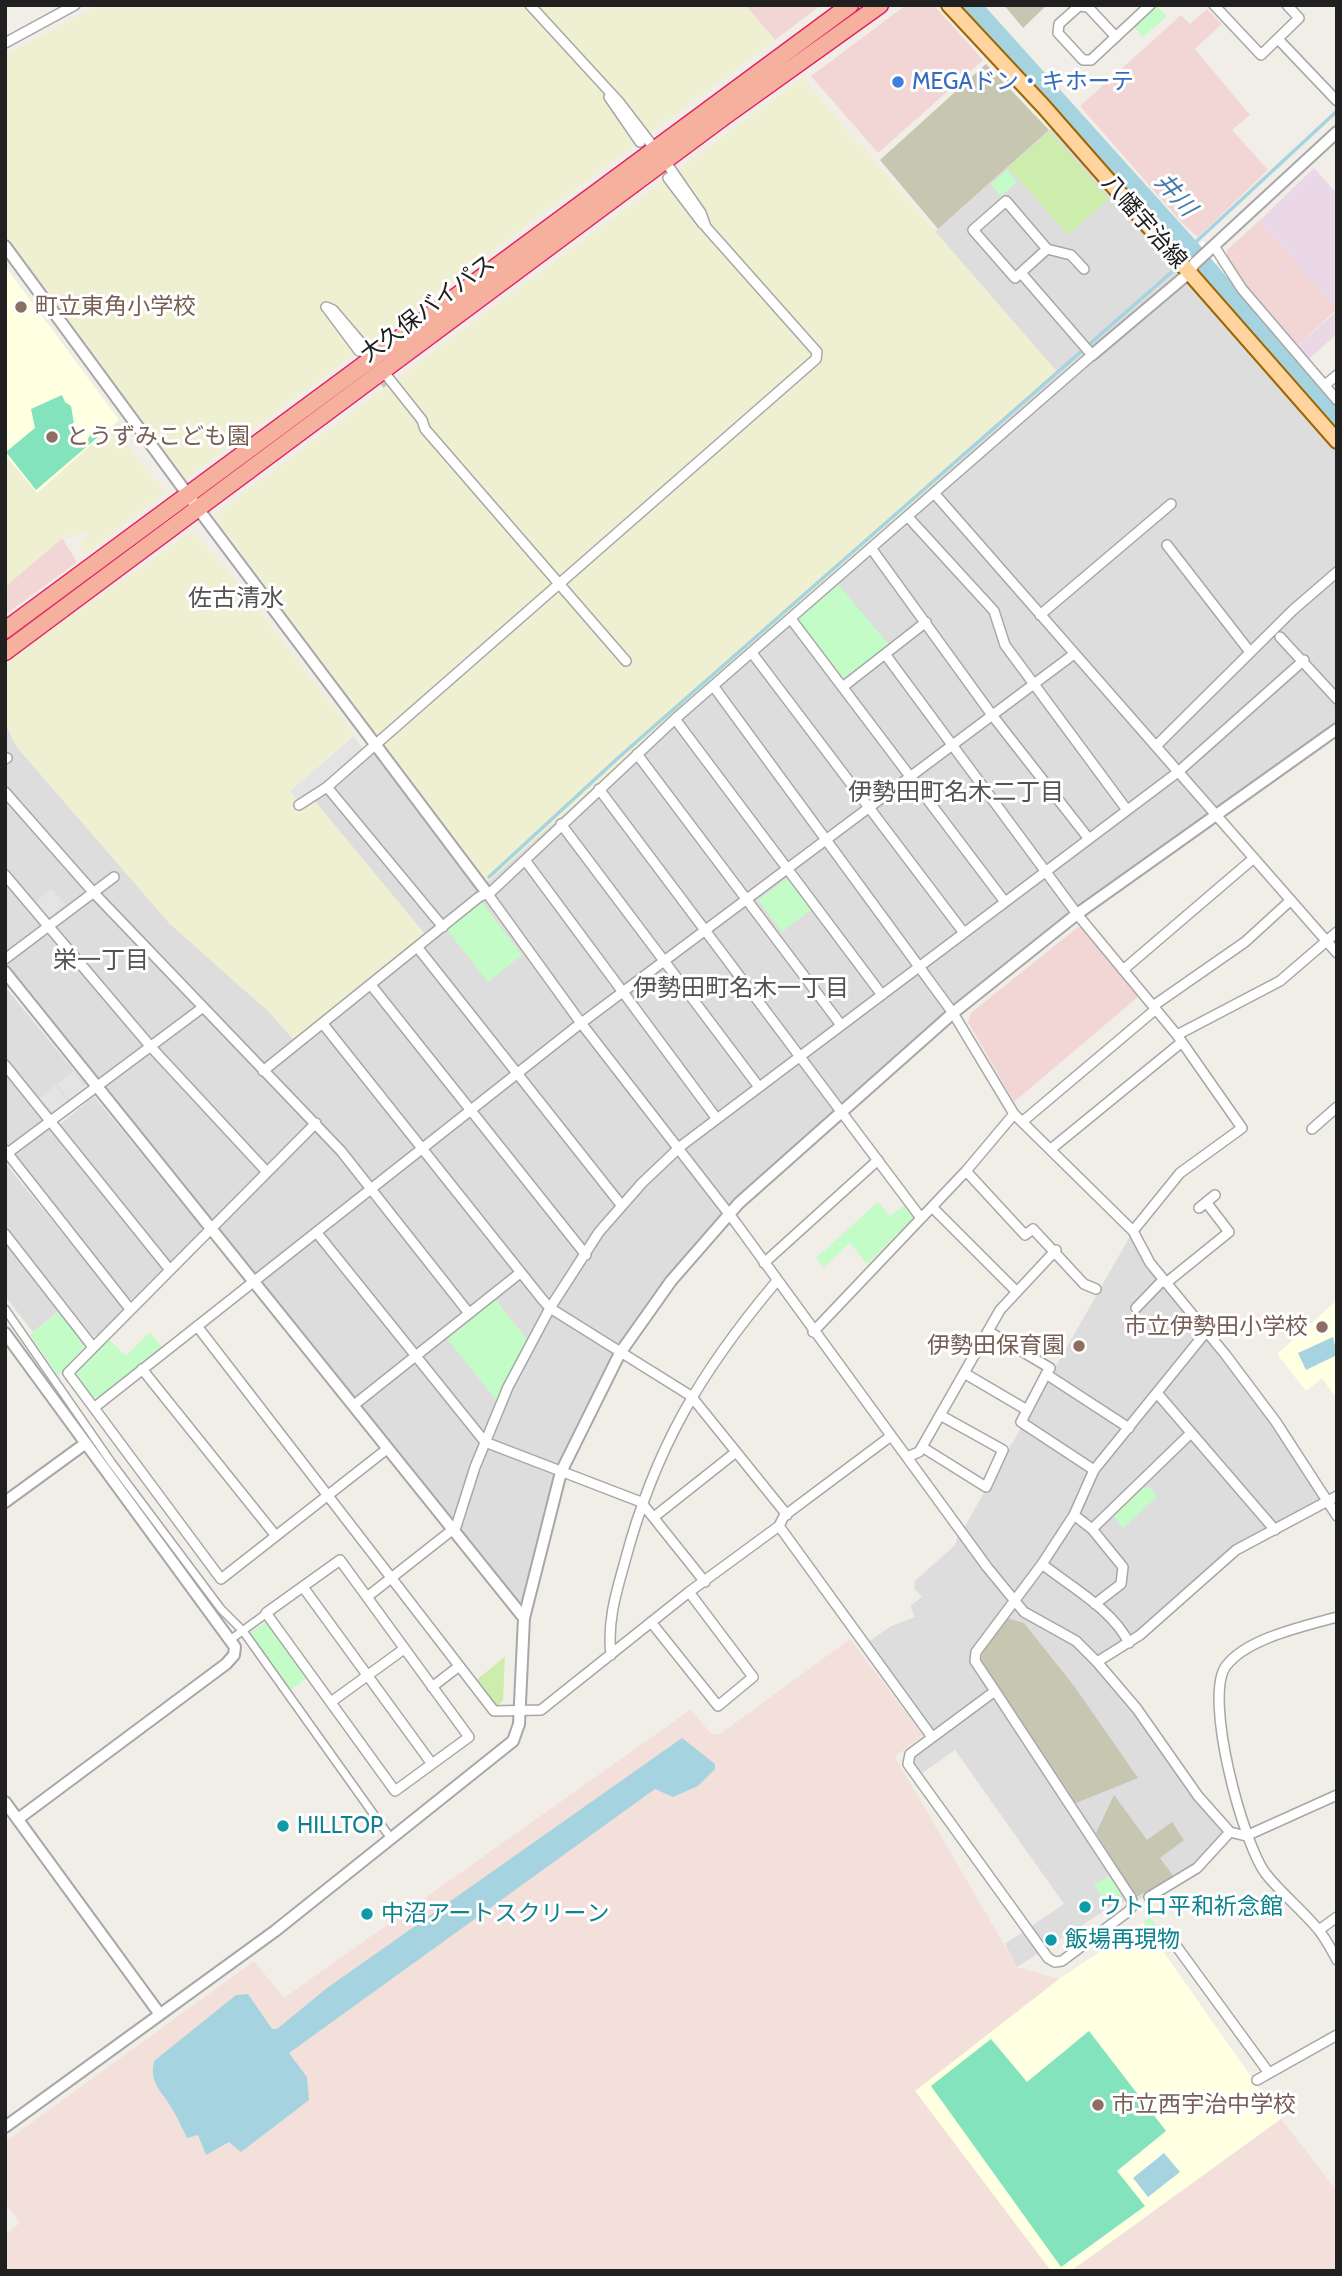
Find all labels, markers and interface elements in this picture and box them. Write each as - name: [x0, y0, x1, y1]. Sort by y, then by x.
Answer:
- place label: MEGAドン・キホーテ: [912, 68, 1134, 96]
- marker: MEGAドン・キホーテ: [890, 74, 906, 90]
- water label: 井川: [1148, 168, 1202, 222]
- street label: 八幡宇治線: [1096, 170, 1192, 274]
- street label: 大久保バイパス: [355, 250, 501, 368]
- place label: 町立東角小学校: [35, 293, 196, 321]
- marker: 町立東角小学校: [13, 299, 29, 315]
- place label: とうずみこども園: [66, 423, 250, 451]
- marker: とうずみこども園: [44, 429, 60, 445]
- district label: 佐古清水: [188, 585, 284, 613]
- district label: 伊勢田町名木二丁目: [848, 779, 1064, 807]
- district label: 栄一丁目: [53, 947, 149, 975]
- district label: 伊勢田町名木一丁目: [633, 975, 849, 1003]
- place label: 市立伊勢田小学校: [1124, 1313, 1308, 1341]
- marker: 市立伊勢田小学校: [1314, 1319, 1330, 1335]
- place label: 伊勢田保育園: [927, 1332, 1065, 1360]
- marker: 伊勢田保育園: [1071, 1338, 1087, 1354]
- place label: HILLTOP: [297, 1812, 383, 1840]
- marker: HILLTOP: [275, 1818, 291, 1834]
- place label: ウトロ平和祈念館: [1099, 1893, 1283, 1921]
- marker: ウトロ平和祈念館: [1077, 1899, 1093, 1915]
- place label: 中沼アートスクリーン: [381, 1900, 610, 1928]
- marker: 中沼アートスクリーン: [359, 1906, 375, 1922]
- place label: 飯場再現物: [1065, 1926, 1180, 1954]
- marker: 飯場再現物: [1043, 1932, 1059, 1948]
- place label: 市立西宇治中学校: [1112, 2091, 1296, 2119]
- marker: 市立西宇治中学校: [1090, 2097, 1106, 2113]

